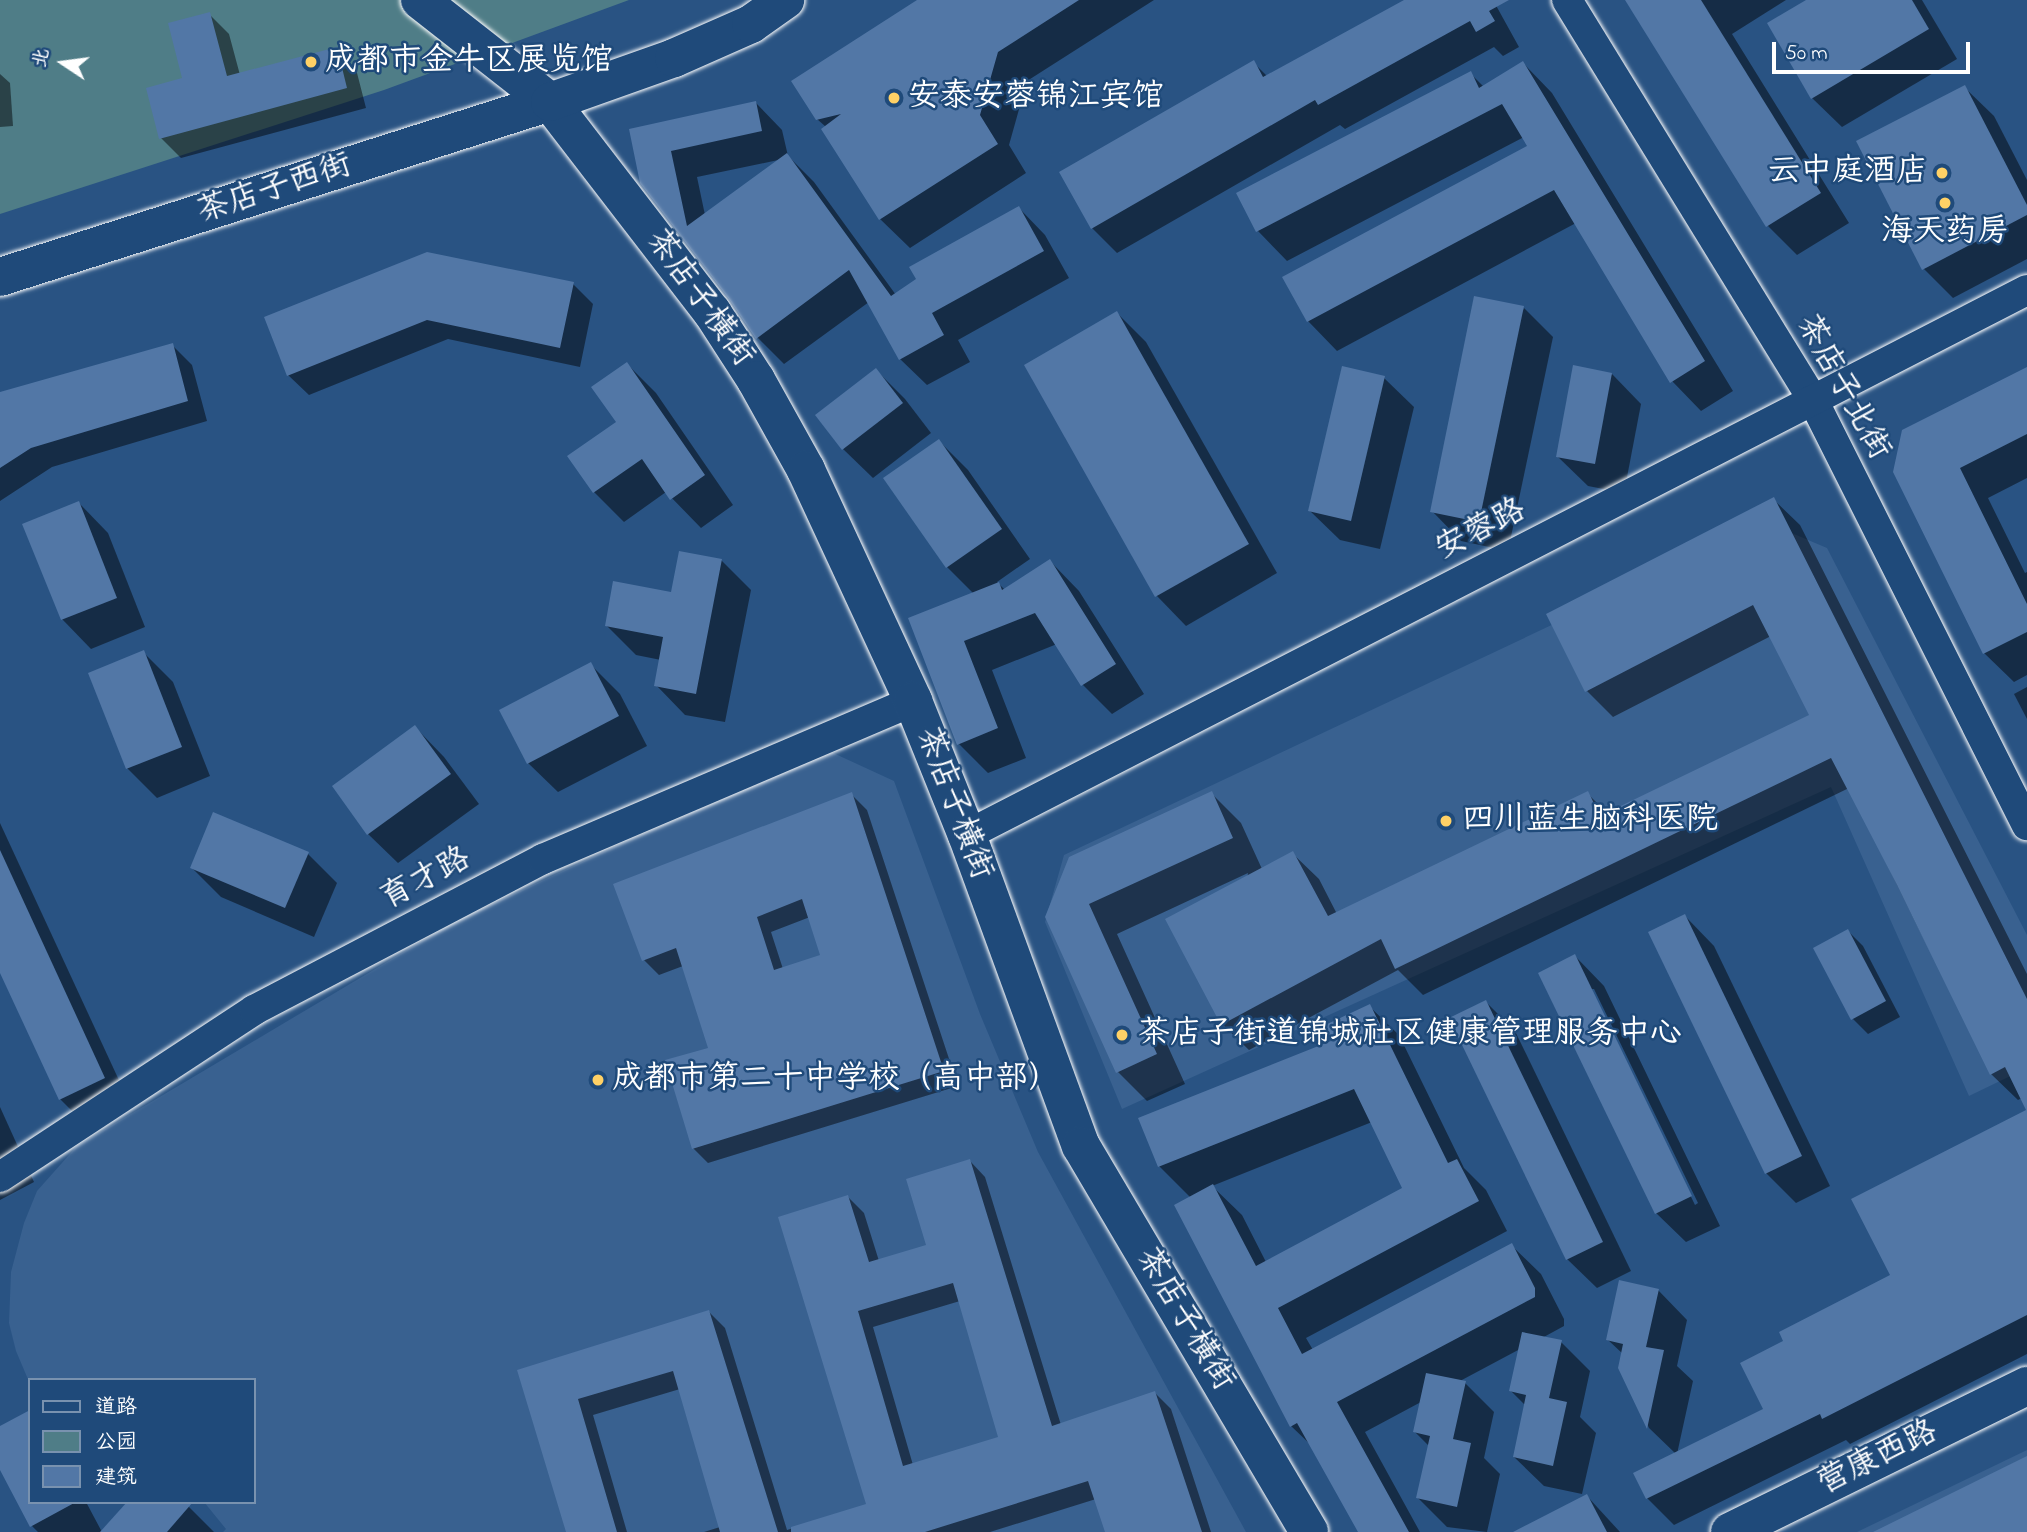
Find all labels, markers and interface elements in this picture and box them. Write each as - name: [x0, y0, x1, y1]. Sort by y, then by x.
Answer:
- north arrow: [28, 28, 98, 98]
- scale bar: [1775, 28, 1973, 72]
- text: 50 m: [1785, 39, 1828, 69]
- place label: 成都市金牛区展览馆: [325, 43, 613, 81]
- text: 北: [27, 46, 57, 70]
- marker: 成都市金牛区展览馆: [303, 54, 319, 70]
- place label: 安泰安蓉锦江宾馆: [908, 79, 1164, 117]
- marker: 安泰安蓉锦江宾馆: [886, 90, 902, 106]
- street label: 茶店子西街: [193, 147, 357, 233]
- place label: 云中庭酒店: [1768, 154, 1928, 192]
- marker: 云中庭酒店: [1934, 165, 1950, 181]
- marker: 海天药房: [1937, 195, 1953, 211]
- place label: 海天药房: [1881, 214, 2009, 252]
- street label: 茶店子横街: [636, 223, 762, 375]
- street label: 茶店子北街: [1786, 309, 1898, 467]
- street label: 安蓉路: [1430, 492, 1532, 570]
- street label: 茶店子横街: [906, 722, 1000, 886]
- place label: 四川蓝生脑科医院: [1462, 802, 1718, 840]
- marker: 四川蓝生脑科医院: [1436, 811, 1456, 831]
- street label: 育才路: [375, 841, 477, 919]
- place label: 茶店子街道锦城社区健康管理服务中心: [1138, 1016, 1682, 1054]
- marker: 茶店子街道锦城社区健康管理服务中心: [1112, 1025, 1132, 1045]
- place label: 成都市第二十中学校（高中部）: [612, 1061, 1060, 1099]
- marker: 成都市第二十中学校（高中部）: [590, 1072, 606, 1088]
- street label: 茶店子横街: [1126, 1242, 1242, 1398]
- legend: [28, 1378, 256, 1504]
- text: 道路: [95, 1393, 137, 1423]
- street label: 营康西路: [1812, 1414, 1944, 1504]
- text: 公园: [95, 1428, 137, 1458]
- text: 建筑: [95, 1463, 137, 1493]

